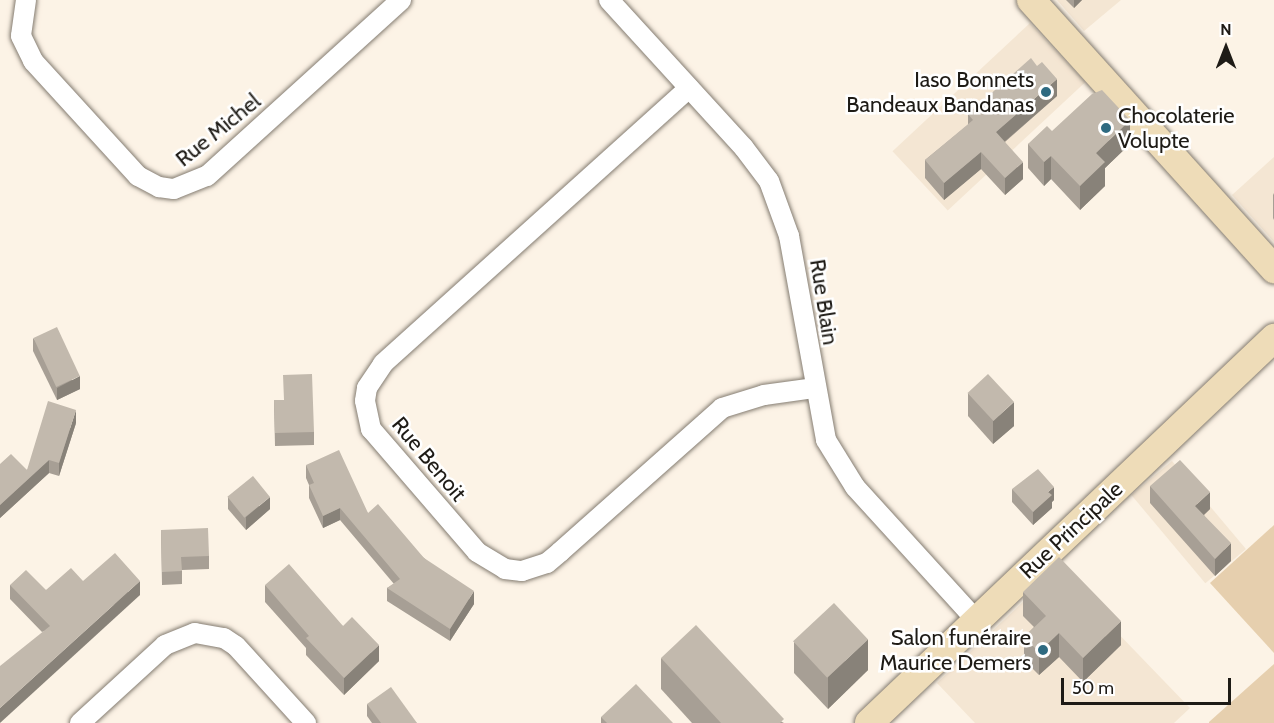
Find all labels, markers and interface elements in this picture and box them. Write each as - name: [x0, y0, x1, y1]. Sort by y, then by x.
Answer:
- north arrow: [1196, 18, 1256, 78]
- text: N: [1220, 20, 1232, 39]
- place label: Iaso Bonnets Bandeaux Bandanas: [846, 66, 1034, 118]
- marker: Iaso Bonnets Bandeaux Bandanas: [1039, 85, 1053, 99]
- street label: Rue Michel: [170, 88, 266, 172]
- place label: Chocolaterie Volupte: [1118, 102, 1235, 154]
- marker: Chocolaterie Volupte: [1099, 121, 1113, 135]
- street label: Rue Blain: [804, 257, 844, 347]
- street label: Rue Benoit: [386, 412, 472, 506]
- street label: Rue Principale: [1014, 476, 1128, 584]
- place label: Salon funéraire Maurice Demers: [880, 624, 1031, 676]
- marker: Salon funéraire Maurice Demers: [1036, 643, 1050, 657]
- scale bar: [1064, 666, 1234, 704]
- text: 50 m: [1072, 677, 1114, 699]

